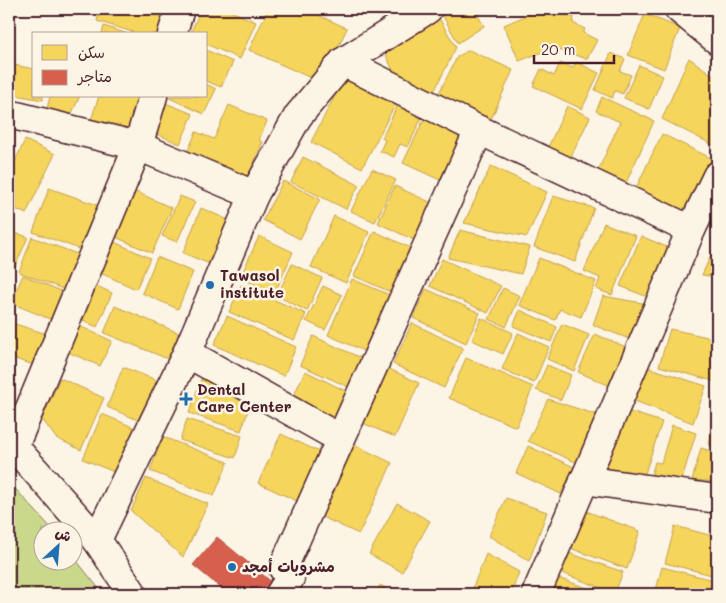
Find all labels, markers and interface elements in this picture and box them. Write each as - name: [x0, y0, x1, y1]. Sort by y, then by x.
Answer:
- legend: [32, 32, 208, 98]
- scale bar: [534, 32, 614, 64]
- text: 20 m: [541, 39, 575, 59]
- text: سكن: [78, 42, 105, 62]
- text: متاجر: [76, 66, 112, 86]
- place label: Tawasol institute: [220, 265, 284, 302]
- marker: Tawasol institute: [204, 279, 216, 291]
- place label: Dental Care Center: [197, 379, 292, 416]
- marker: Dental Care Center: [179, 392, 193, 406]
- north arrow: [32, 520, 82, 570]
- text: ش: [53, 522, 75, 546]
- place label: مشروبات أمجد: [242, 556, 335, 576]
- marker: مشروبات أمجد: [226, 561, 238, 573]

